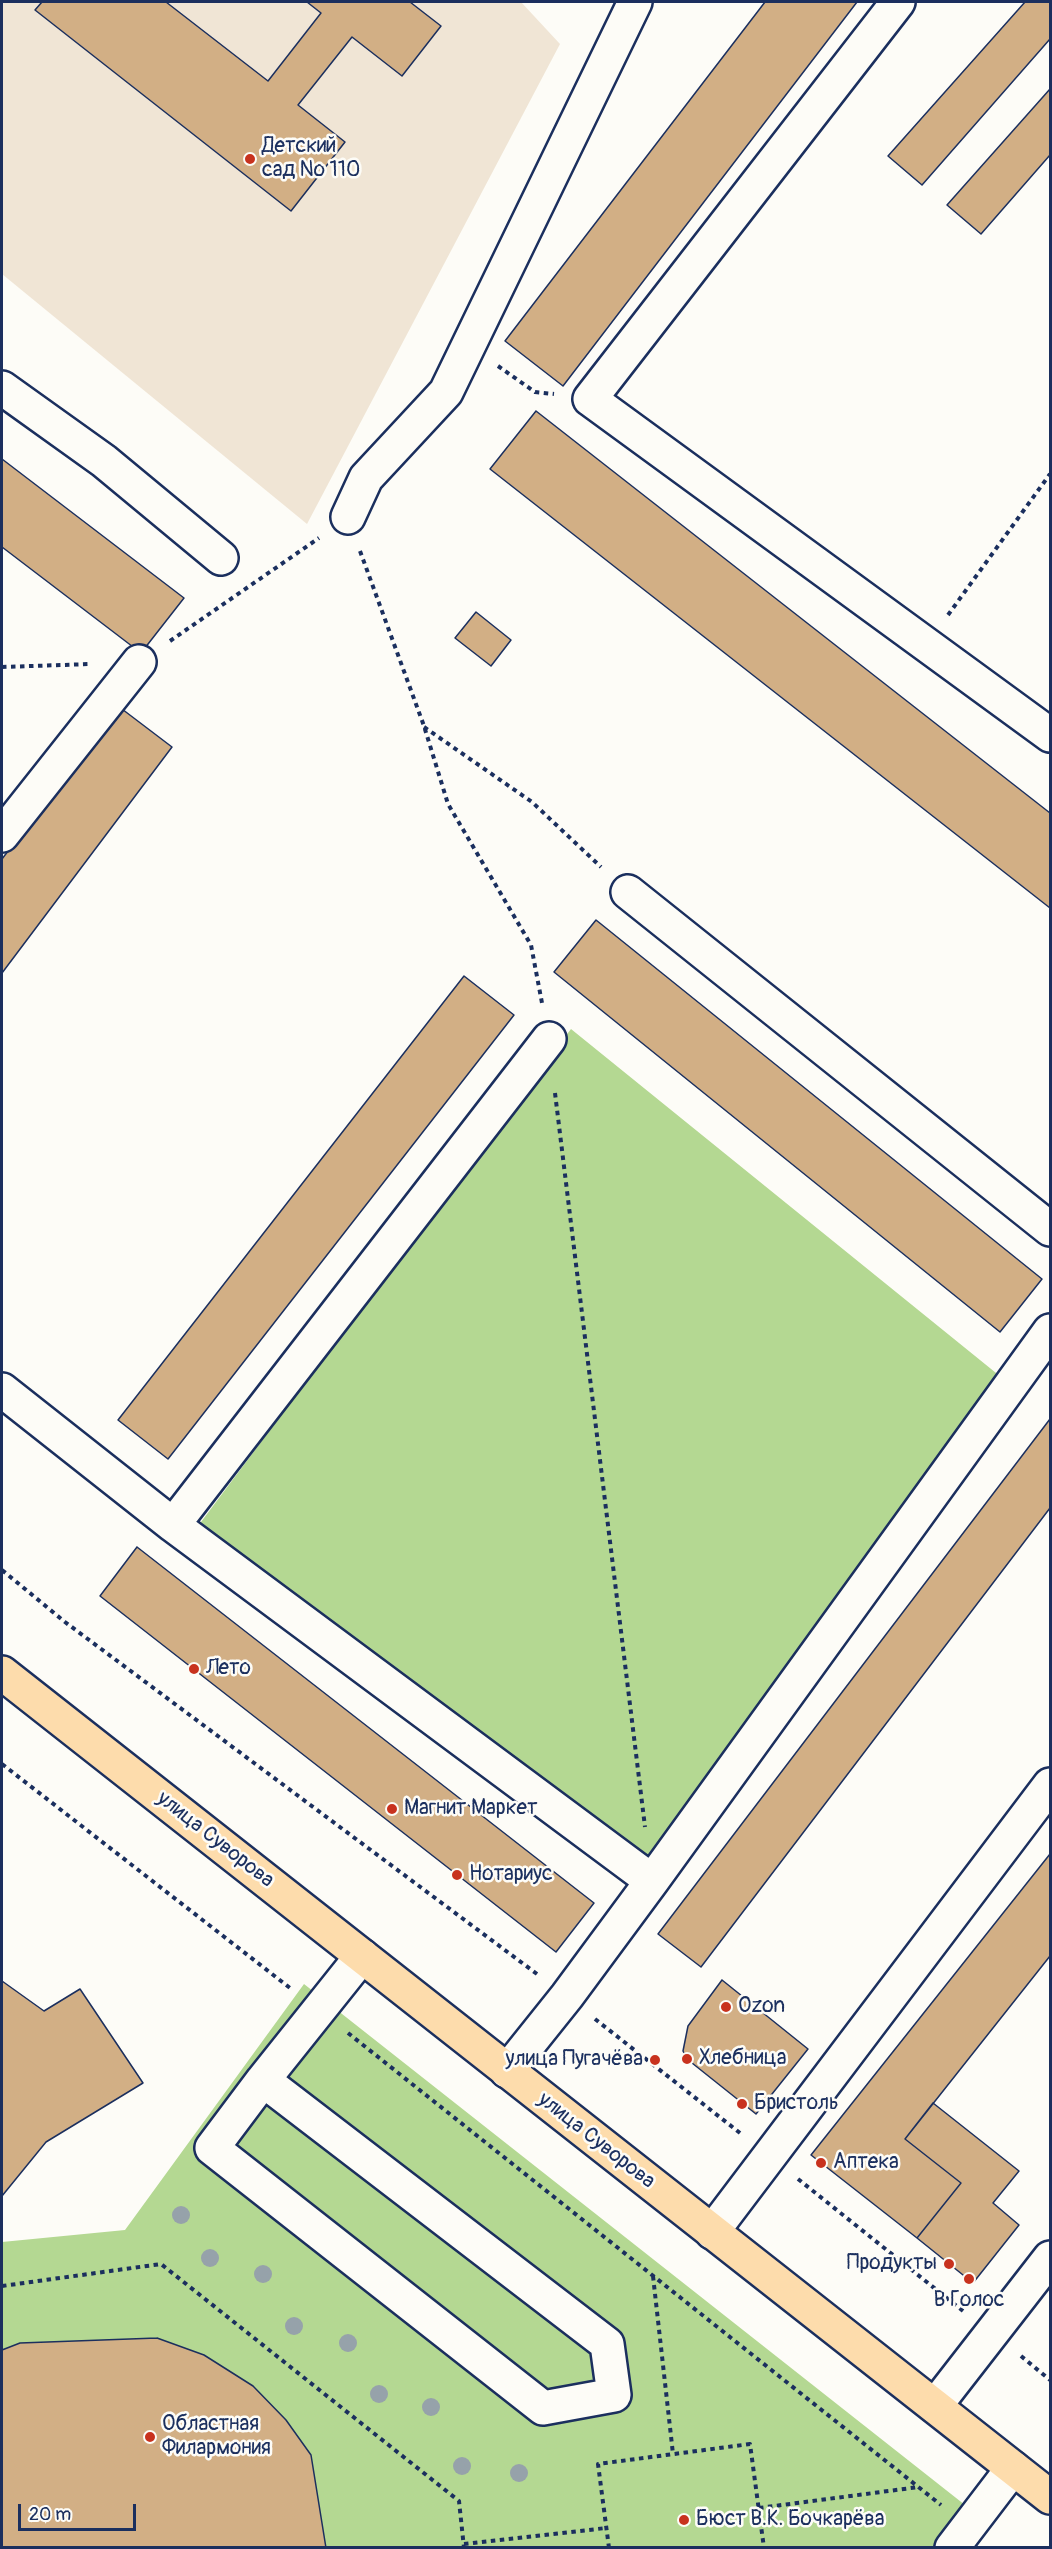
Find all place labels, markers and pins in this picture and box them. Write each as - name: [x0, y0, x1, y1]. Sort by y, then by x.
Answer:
- place label: Детский сад № 110: [262, 134, 360, 184]
- marker: Детский сад № 110: [243, 152, 257, 166]
- place label: Лето: [206, 1656, 251, 1682]
- marker: Лето: [187, 1662, 201, 1676]
- place label: Магнит Маркет: [404, 1796, 537, 1822]
- marker: Магнит Маркет: [385, 1802, 399, 1816]
- place label: Нотариус: [469, 1862, 553, 1888]
- marker: Нотариус: [450, 1868, 464, 1882]
- place label: Ozon: [738, 1994, 785, 2020]
- marker: Ozon: [719, 2000, 733, 2014]
- place label: Хлебница: [699, 2046, 786, 2072]
- place label: улица Пугачёва: [506, 2047, 643, 2073]
- marker: Хлебница: [680, 2052, 694, 2066]
- marker: улица Пугачёва: [648, 2053, 662, 2067]
- place label: Бристоль: [754, 2091, 839, 2117]
- marker: Бристоль: [735, 2097, 749, 2111]
- place label: Аптека: [833, 2150, 899, 2176]
- marker: Аптека: [814, 2156, 828, 2170]
- place label: Продукты: [847, 2251, 937, 2277]
- marker: Продукты: [942, 2257, 956, 2271]
- marker: В Голос: [962, 2272, 976, 2286]
- place label: В Голос: [934, 2288, 1004, 2314]
- place label: Областная Филармония: [162, 2412, 271, 2462]
- marker: Областная Филармония: [143, 2430, 157, 2444]
- place label: Бюст В.К. Бочкарёва: [696, 2507, 884, 2533]
- marker: Бюст В.К. Бочкарёва: [677, 2513, 691, 2527]

